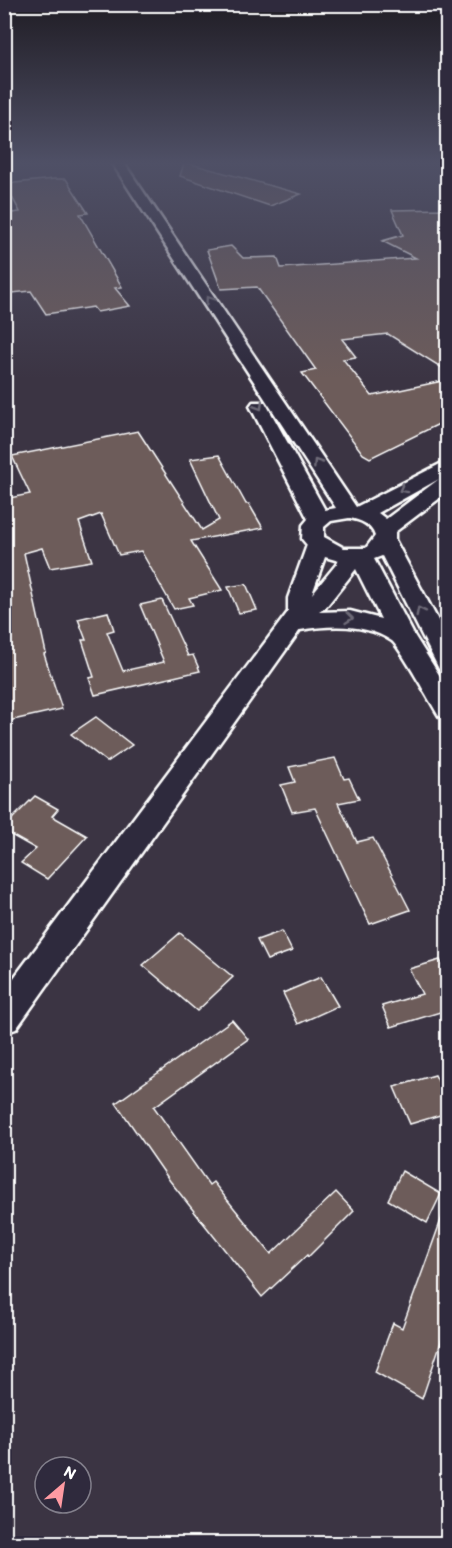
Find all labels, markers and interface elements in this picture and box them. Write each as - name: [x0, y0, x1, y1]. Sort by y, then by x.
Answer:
- one-way arrow: [205, 296, 216, 307]
- one-way arrow: [252, 400, 263, 411]
- one-way arrow: [313, 459, 324, 470]
- one-way arrow: [399, 482, 410, 493]
- one-way arrow: [416, 607, 428, 618]
- one-way arrow: [344, 611, 353, 624]
- north arrow: [33, 1455, 93, 1515]
- text: N: [61, 1461, 79, 1483]

